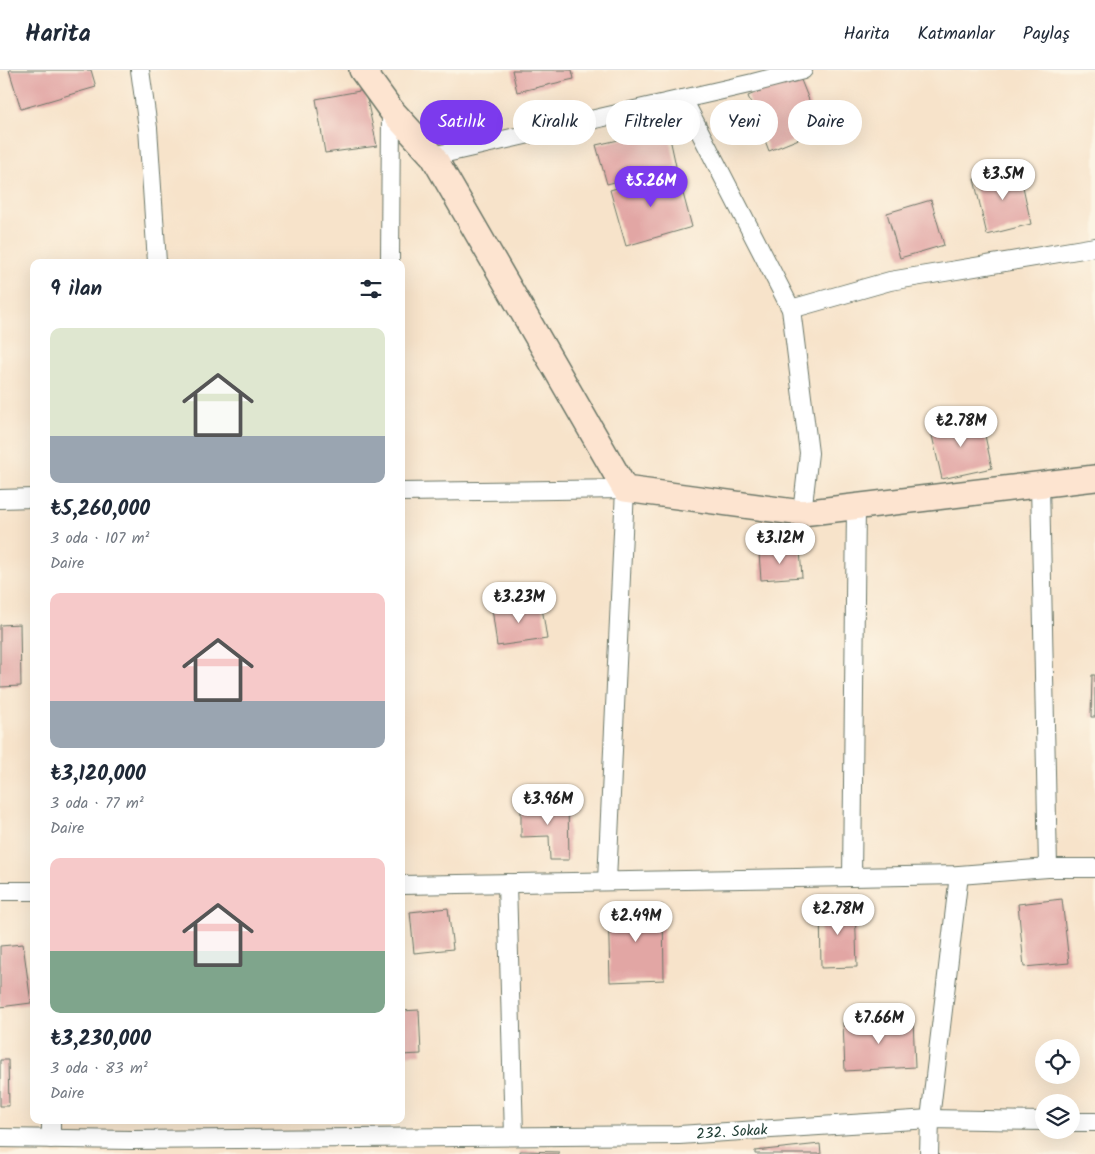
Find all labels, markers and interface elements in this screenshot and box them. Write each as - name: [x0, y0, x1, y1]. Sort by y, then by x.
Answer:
- text: Harita: [25, 15, 91, 54]
- text: Harita: [843, 20, 890, 49]
- text: Katmanlar: [918, 20, 995, 49]
- text: Paylaş: [1023, 20, 1070, 49]
- chip: Satılık: [420, 100, 503, 145]
- chip: Kiralık: [513, 100, 596, 145]
- chip: Filtreler: [606, 100, 700, 145]
- chip: Yeni: [710, 100, 778, 145]
- chip: Daire: [788, 100, 862, 145]
- pin: ₺3.5M: [968, 158, 1038, 201]
- text: ₺3.5M: [982, 162, 1024, 187]
- pin: ₺5.26M: [610, 166, 692, 208]
- text: ₺5.26M: [626, 169, 676, 194]
- text: 9 ilan: [50, 273, 102, 306]
- icon: filters: [357, 275, 385, 303]
- icon: home: [173, 360, 263, 450]
- pin: ₺2.78M: [920, 406, 1002, 448]
- text: ₺2.78M: [935, 409, 987, 434]
- text: ₺5,260,000: [50, 493, 150, 526]
- pin: ₺3.12M: [739, 522, 821, 565]
- text: 3 oda · 107 m²: [50, 526, 149, 551]
- text: ₺3.12M: [756, 526, 804, 551]
- text: Daire: [50, 551, 84, 576]
- pin: ₺3.23M: [478, 582, 560, 624]
- text: ₺3.23M: [493, 585, 545, 610]
- icon: home: [173, 625, 263, 715]
- text: ₺3,120,000: [50, 758, 146, 791]
- pin: ₺3.96M: [507, 784, 589, 826]
- text: ₺3.96M: [523, 787, 573, 812]
- text: 3 oda · 77 m²: [50, 791, 144, 816]
- text: Daire: [50, 816, 84, 841]
- icon: home: [173, 890, 263, 980]
- pin: ₺2.78M: [797, 894, 879, 936]
- text: ₺2.78M: [812, 897, 864, 922]
- pin: ₺2.49M: [595, 900, 677, 943]
- text: ₺2.49M: [611, 904, 661, 929]
- pin: ₺7.66M: [838, 1002, 920, 1045]
- text: ₺7.66M: [854, 1006, 904, 1031]
- text: ₺3,230,000: [50, 1023, 151, 1056]
- map controls: [1035, 1039, 1080, 1139]
- button: locate: [1035, 1039, 1080, 1084]
- text: 3 oda · 83 m²: [50, 1056, 148, 1081]
- text: Daire: [50, 1081, 84, 1106]
- button: layers: [1035, 1094, 1080, 1139]
- street label: 232. Sokak: [695, 1118, 769, 1147]

